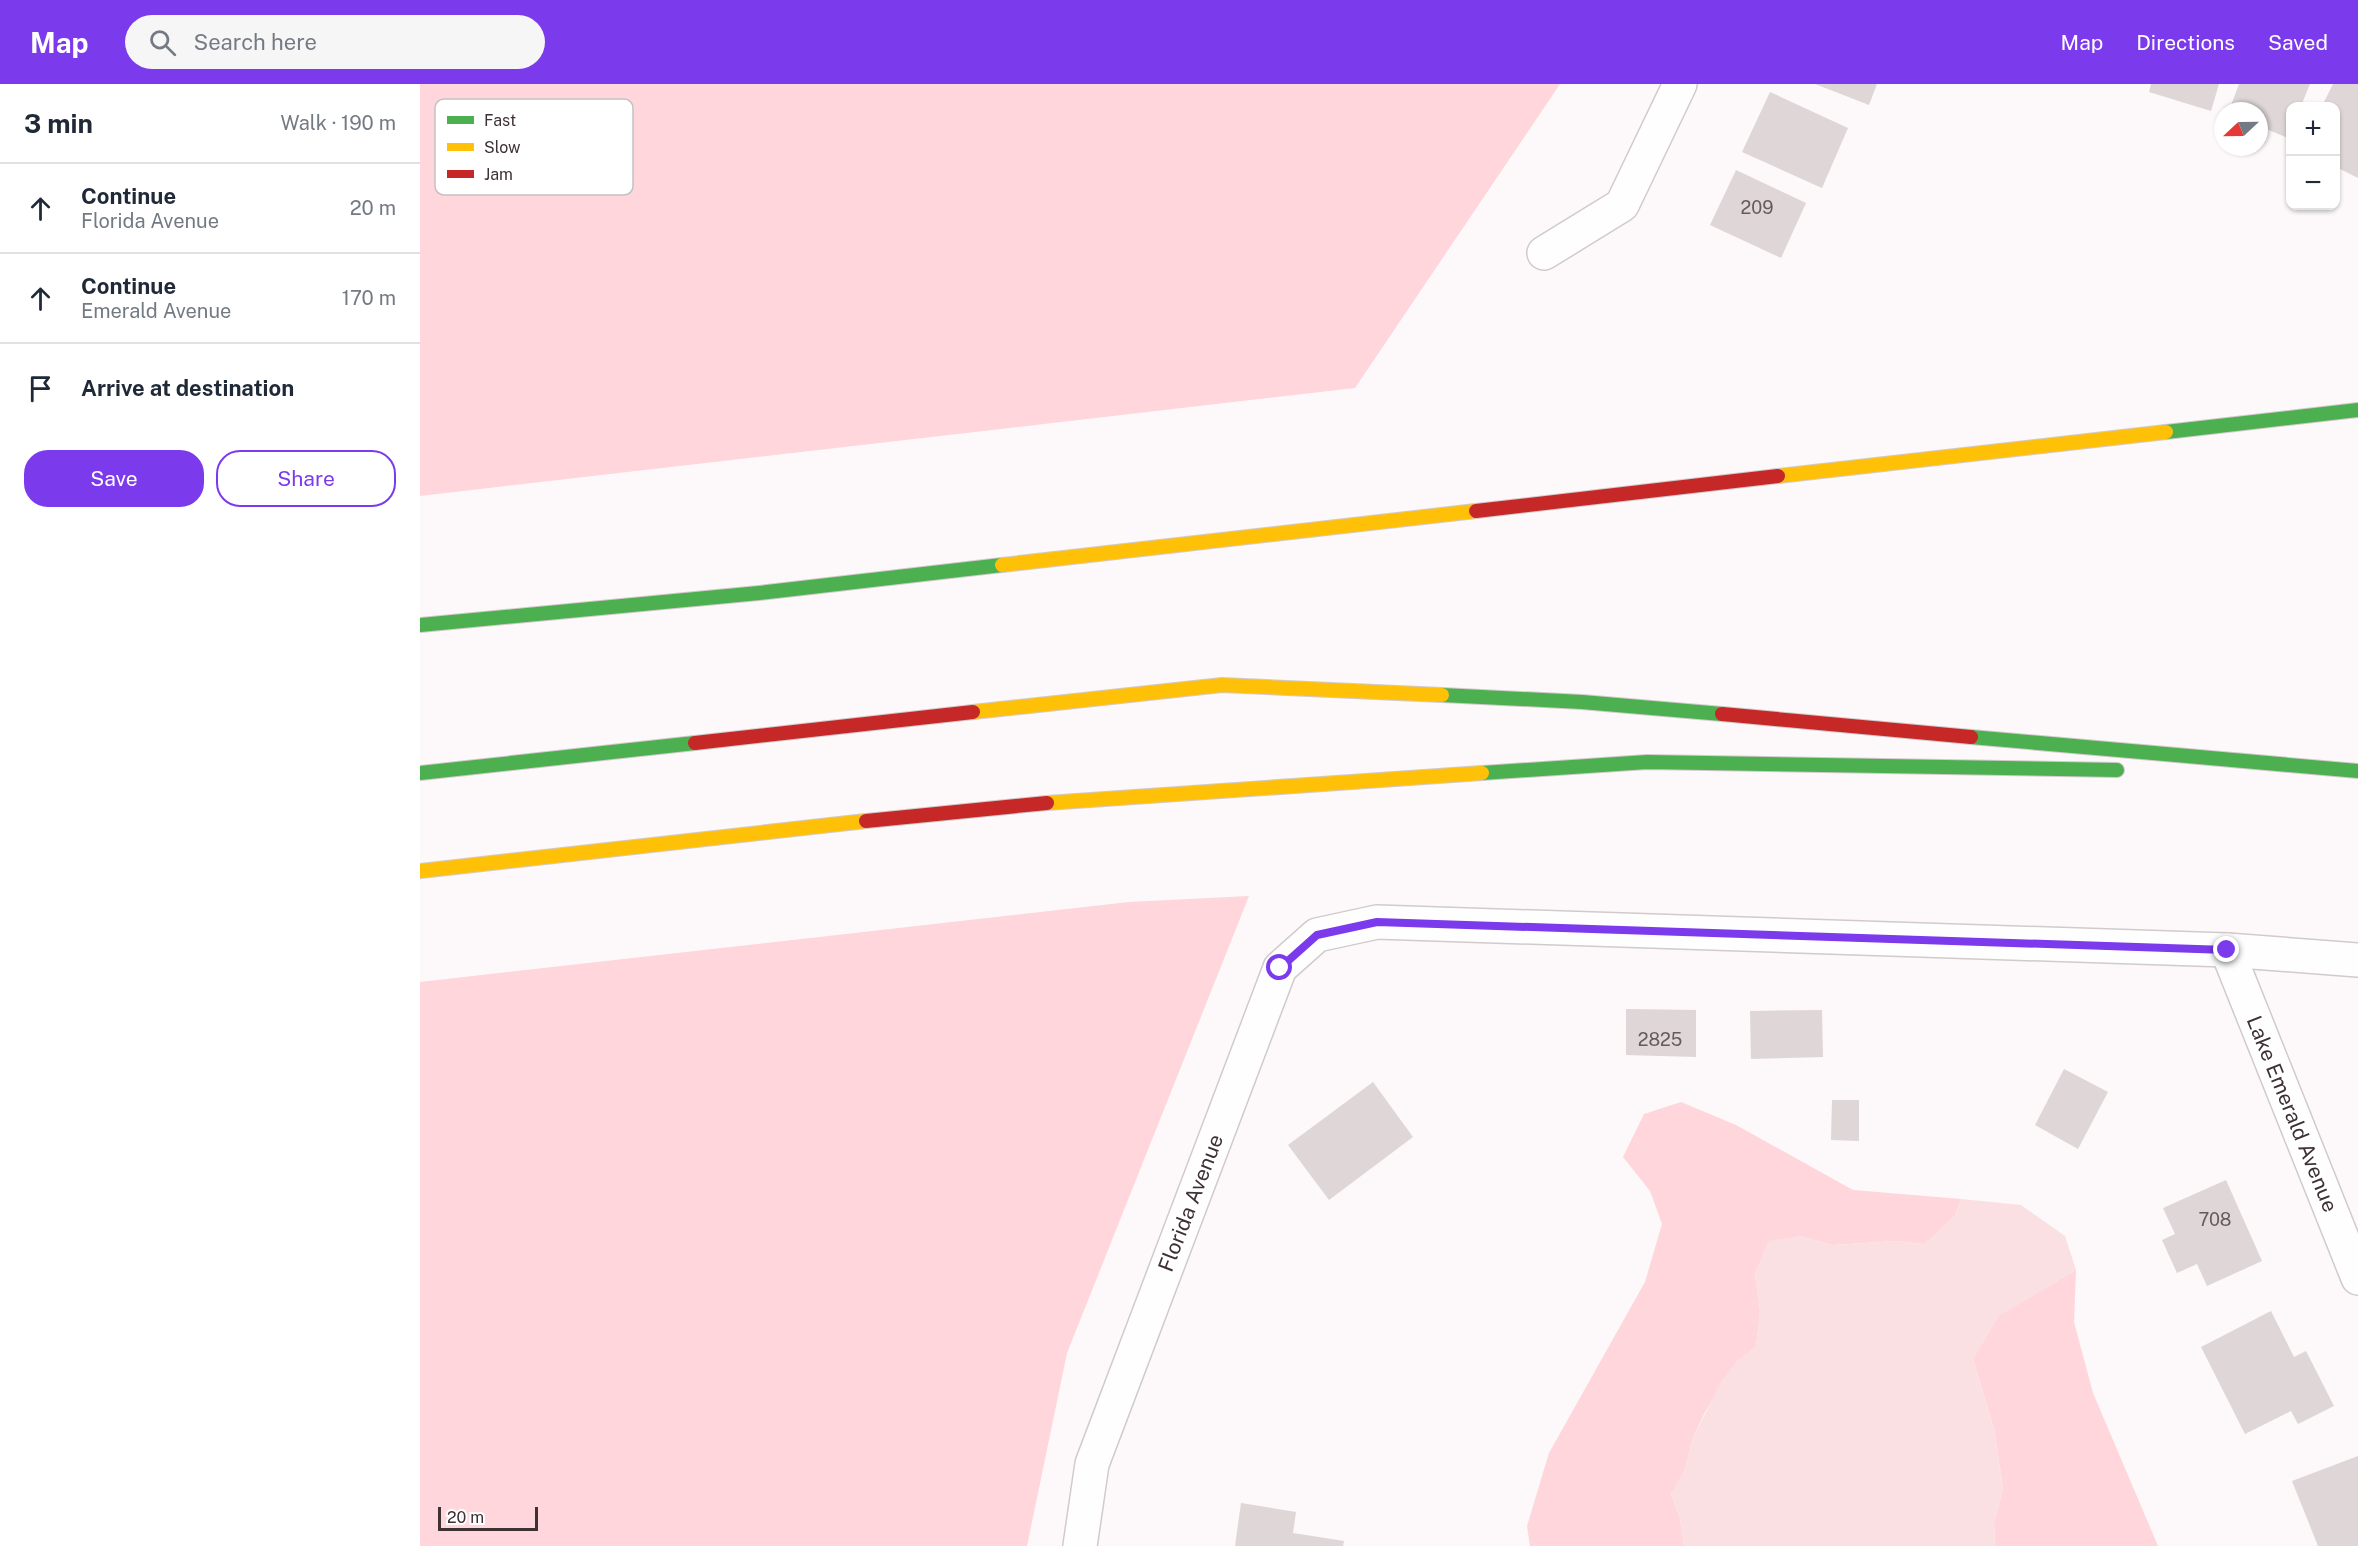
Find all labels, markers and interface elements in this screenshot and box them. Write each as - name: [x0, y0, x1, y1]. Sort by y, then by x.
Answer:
- search box: [125, 15, 545, 69]
- text: Map: [30, 26, 89, 59]
- icon: search: [146, 26, 179, 59]
- text: Search here: [194, 29, 317, 55]
- text: Map: [2061, 30, 2103, 55]
- text: Directions: [2136, 30, 2235, 55]
- text: Saved: [2268, 30, 2328, 55]
- legend: [435, 99, 633, 195]
- north arrow: [2214, 102, 2268, 156]
- map controls: [2286, 102, 2340, 210]
- button: +: [2286, 102, 2340, 156]
- text: 3 min: [24, 108, 93, 139]
- text: Walk · 190 m: [280, 111, 396, 135]
- text: Fast: [484, 111, 516, 130]
- text: Slow: [484, 138, 521, 157]
- button: −: [2286, 156, 2340, 210]
- text: Jam: [484, 165, 513, 184]
- text: Continue: [81, 183, 176, 209]
- icon: ahead: [24, 192, 57, 225]
- text: 20 m: [350, 196, 396, 220]
- house number: 209: [1741, 197, 1773, 218]
- text: Florida Avenue: [81, 209, 219, 233]
- text: Continue: [81, 273, 176, 299]
- icon: ahead: [24, 282, 57, 315]
- text: 170 m: [342, 286, 396, 310]
- text: Emerald Avenue: [81, 299, 231, 323]
- icon: arrive: [24, 372, 57, 405]
- text: Arrive at destination: [81, 375, 294, 401]
- button: Save: [24, 450, 204, 507]
- button: Share: [216, 450, 396, 507]
- route end: [2213, 936, 2239, 962]
- route start: [1266, 954, 1292, 980]
- street label: Lake Emerald Avenue: [2242, 1012, 2343, 1216]
- house number: 2825: [1638, 1029, 1682, 1050]
- street label: Florida Avenue: [1153, 1131, 1228, 1275]
- house number: 708: [2198, 1209, 2232, 1230]
- scale bar: [438, 1504, 538, 1532]
- text: 20 m: [447, 1508, 484, 1527]

